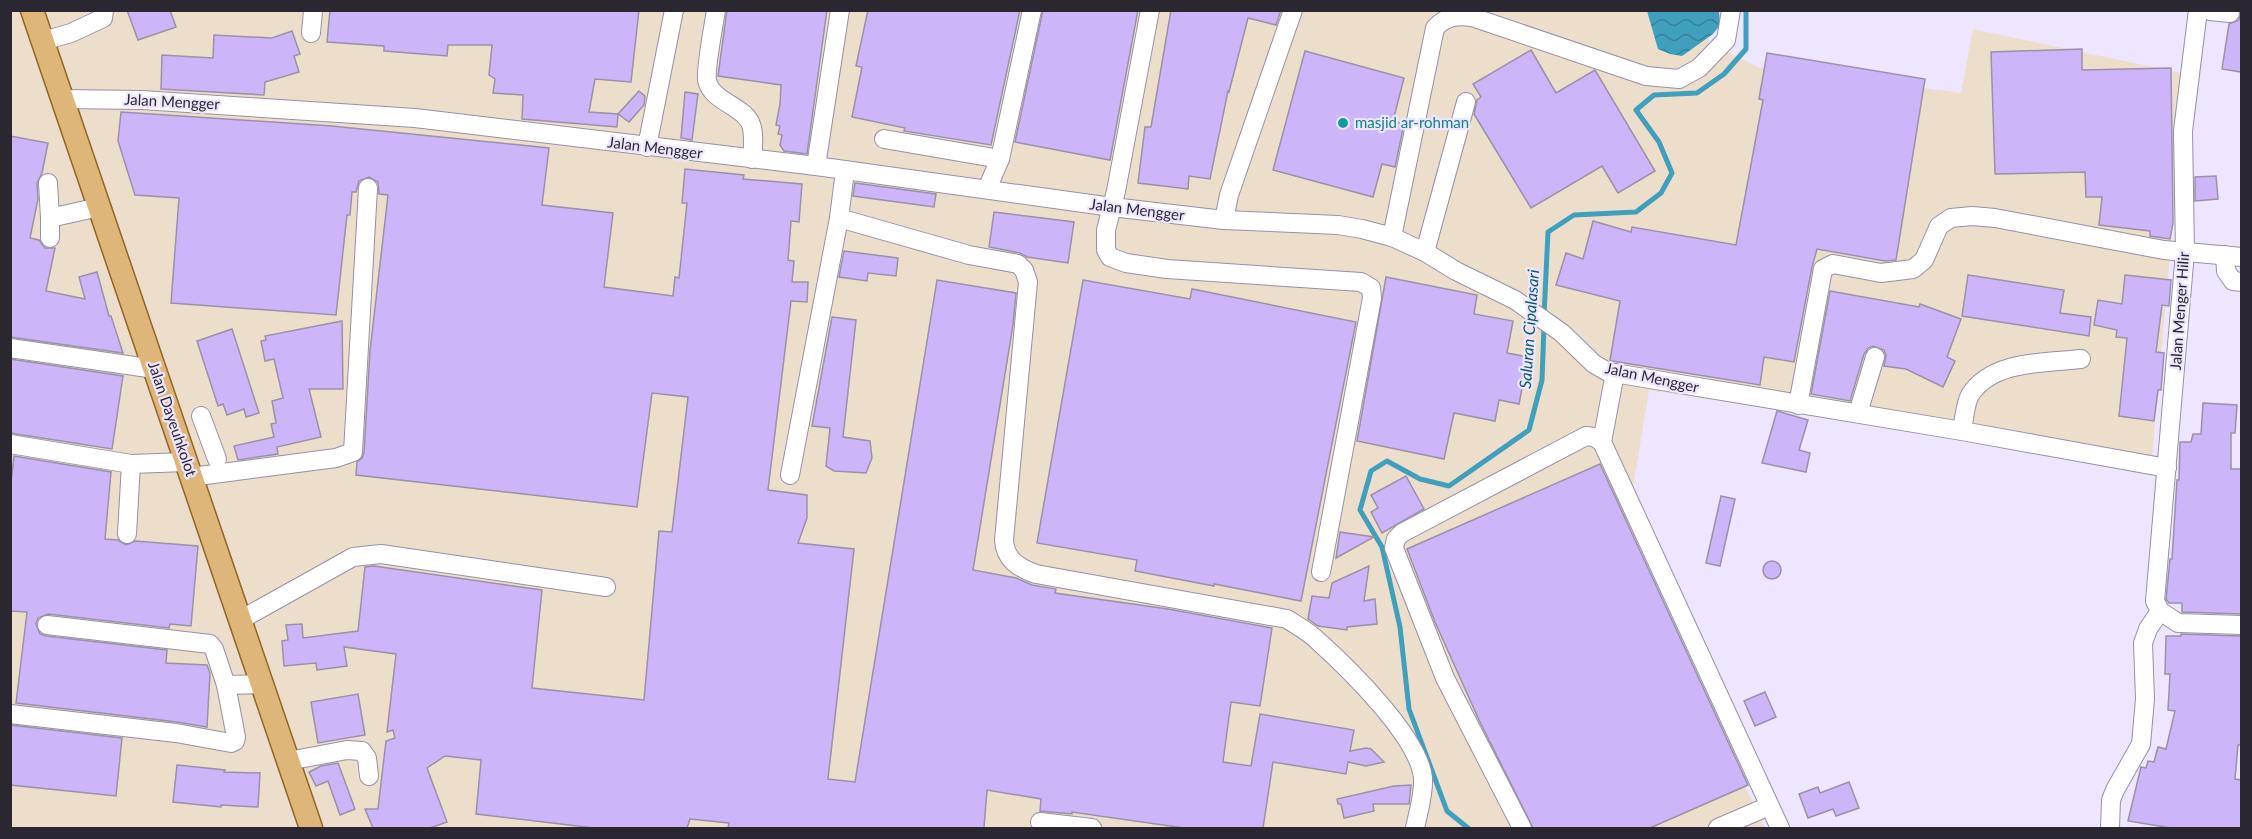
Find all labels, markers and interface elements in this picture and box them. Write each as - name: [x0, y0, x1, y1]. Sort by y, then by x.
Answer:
- street label: Jalan Mengger: [124, 90, 221, 113]
- place label: masjid ar-rohman: [1355, 113, 1469, 131]
- marker: masjid ar-rohman: [1336, 116, 1350, 130]
- street label: Jalan Mengger: [607, 132, 704, 162]
- street label: Jalan Mengger: [1089, 194, 1186, 224]
- street label: Jalan Menger Hilir: [2166, 251, 2192, 371]
- water label: Saluran Cipalasari: [1515, 268, 1542, 389]
- street label: Jalan Mengger: [1604, 358, 1701, 396]
- street label: Jalan Dayeuhkolot: [145, 359, 201, 479]

